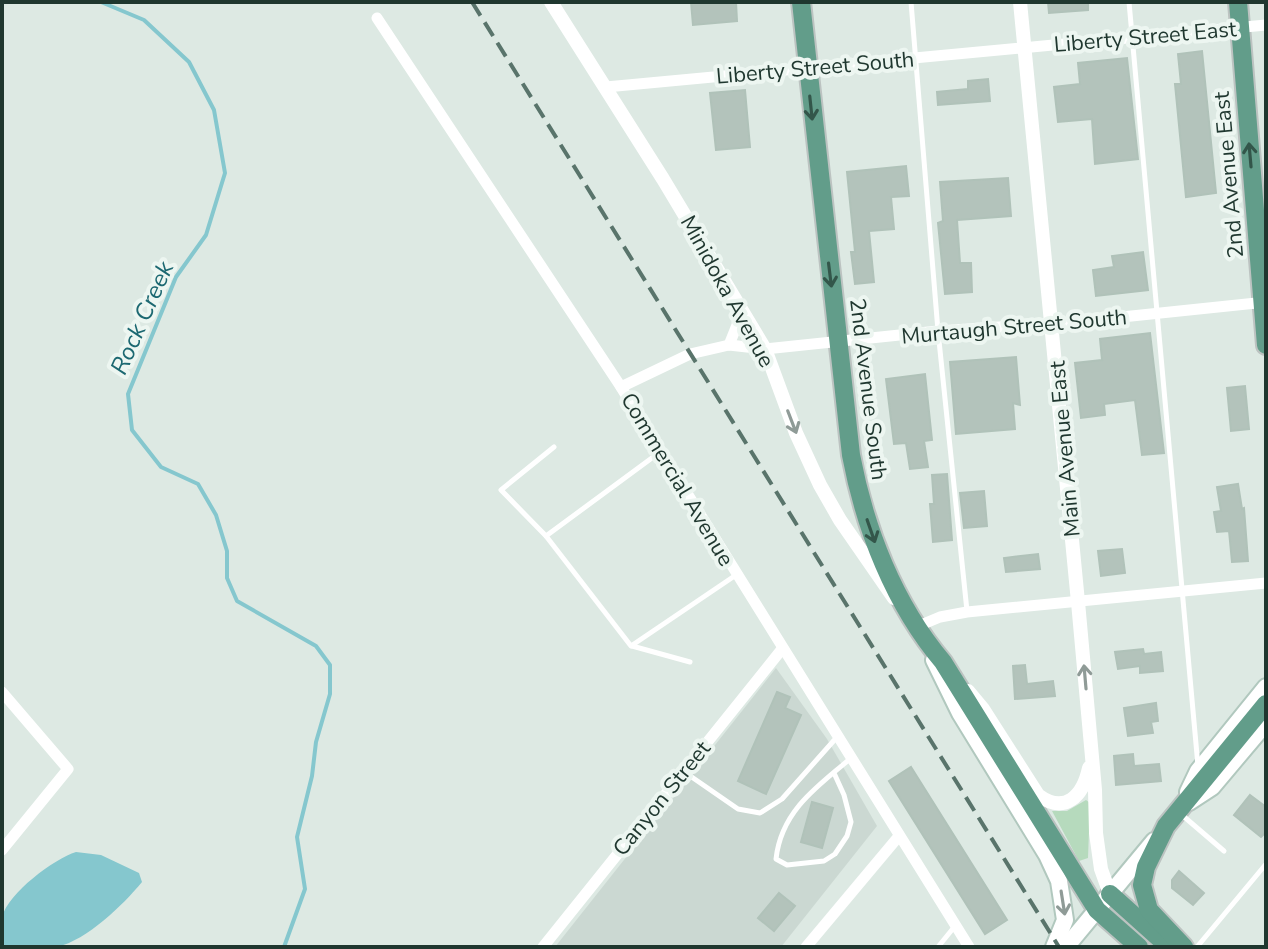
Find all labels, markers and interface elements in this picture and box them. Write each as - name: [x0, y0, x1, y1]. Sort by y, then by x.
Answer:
- street label: Liberty Street East: [1053, 14, 1238, 60]
- street label: Liberty Street South: [715, 44, 915, 92]
- street label: 2nd Avenue East: [1207, 90, 1251, 260]
- one-way arrow: [803, 94, 818, 120]
- one-way arrow: [1243, 142, 1258, 169]
- street label: Minidoka Avenue: [673, 210, 781, 373]
- water label: Rock Creek: [103, 256, 182, 380]
- one-way arrow: [823, 262, 838, 287]
- street label: 2nd Avenue South: [842, 296, 894, 482]
- street label: Murtaugh Street South: [900, 302, 1128, 352]
- street label: Main Avenue East: [1042, 359, 1088, 538]
- street label: Commercial Avenue: [613, 387, 741, 572]
- one-way arrow: [786, 409, 800, 434]
- one-way arrow: [865, 518, 879, 543]
- one-way arrow: [1077, 664, 1092, 691]
- street label: Canyon Street: [606, 735, 718, 862]
- one-way arrow: [1056, 890, 1071, 915]

